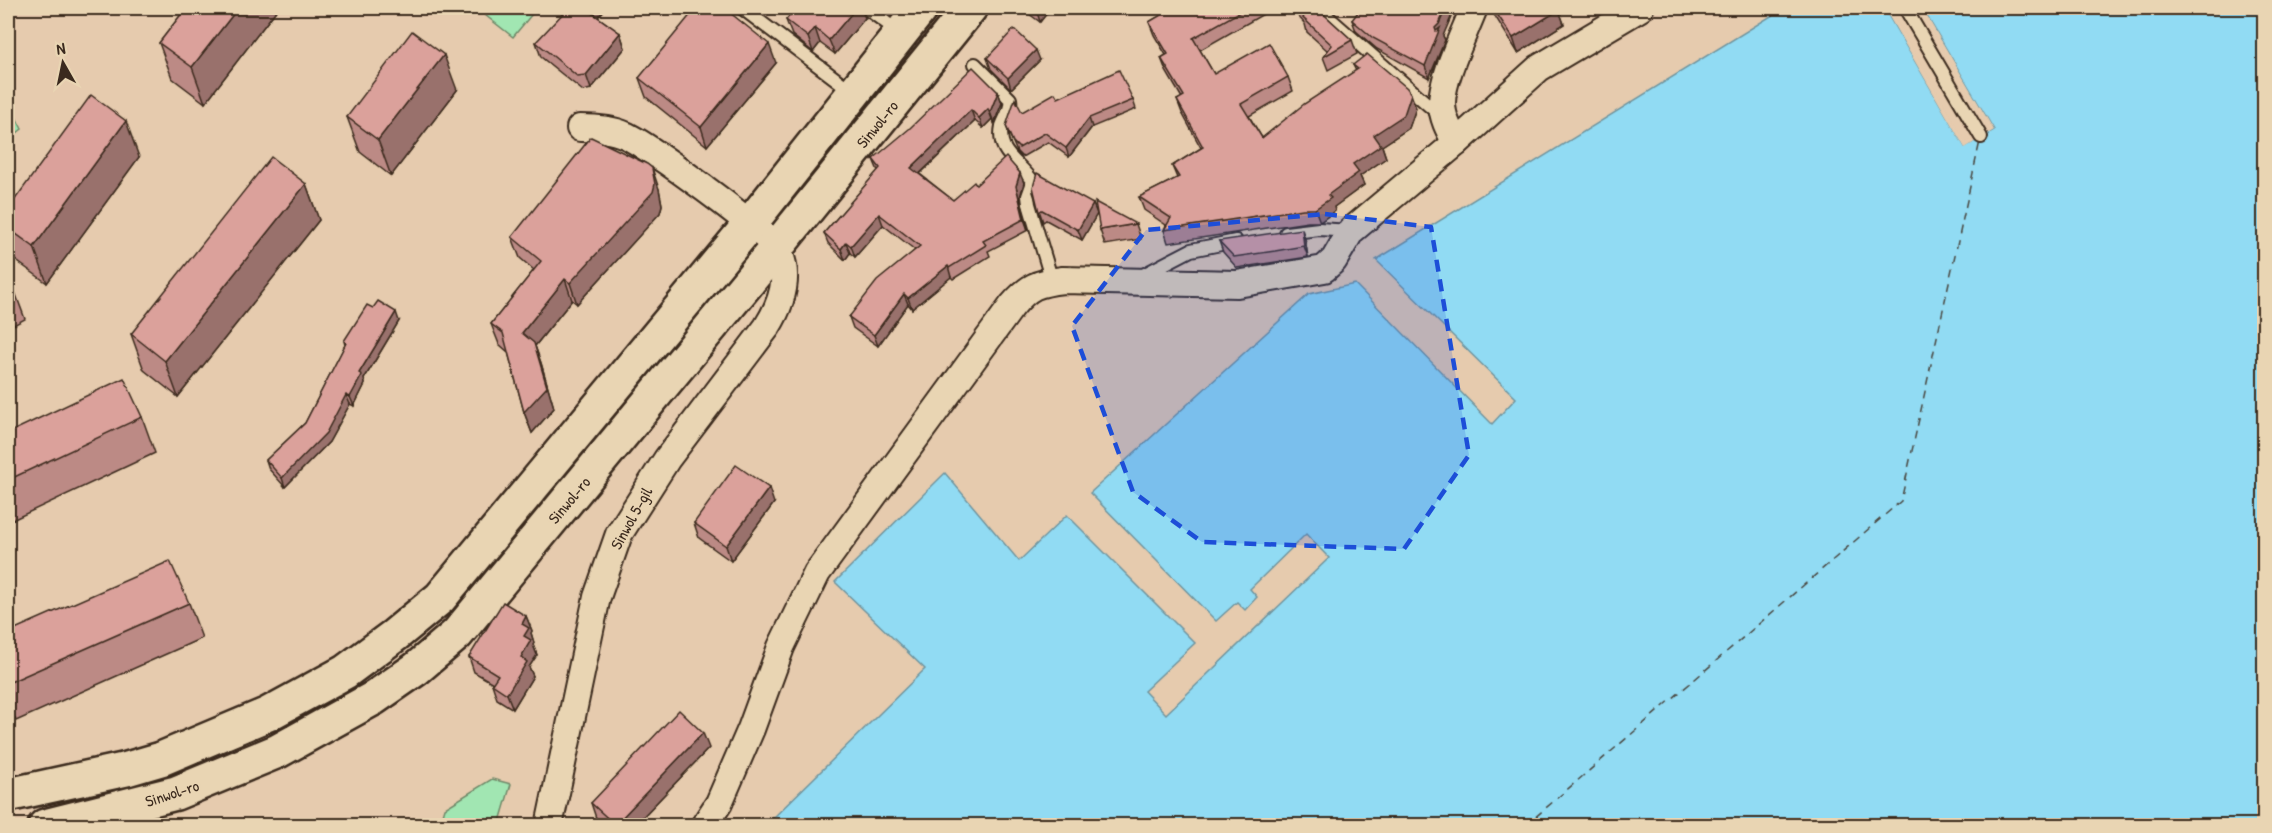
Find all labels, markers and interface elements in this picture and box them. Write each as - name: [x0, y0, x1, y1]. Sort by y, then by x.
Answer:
- north arrow: [33, 33, 93, 93]
- text: N: [55, 37, 67, 60]
- street label: Sinwol-ro: [851, 95, 903, 152]
- street label: Sinwol-ro: [543, 471, 596, 528]
- street label: Sinwol 5-gil: [605, 482, 657, 553]
- street label: Sinwol-ro: [142, 774, 202, 812]

